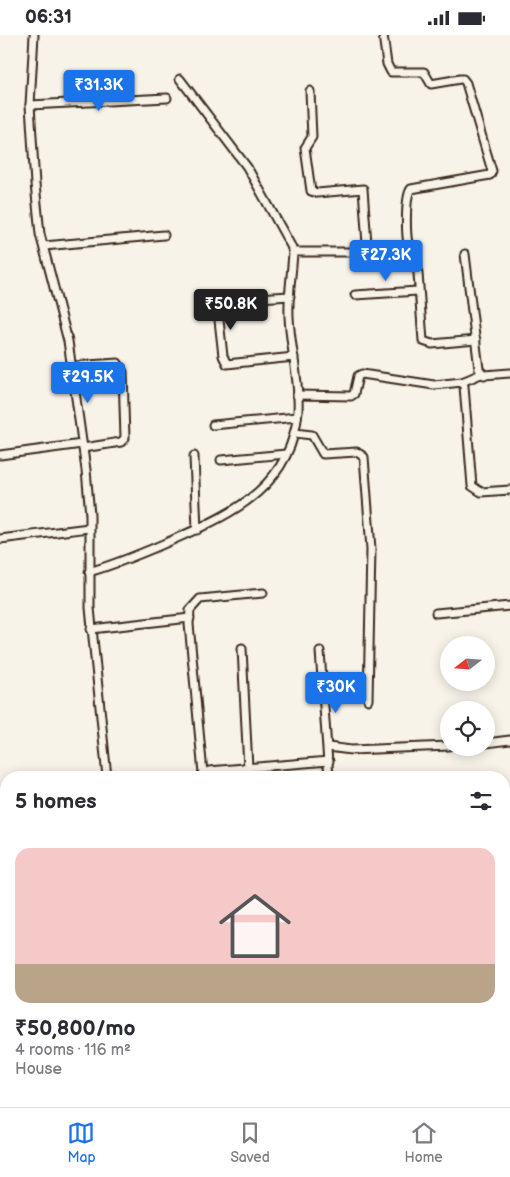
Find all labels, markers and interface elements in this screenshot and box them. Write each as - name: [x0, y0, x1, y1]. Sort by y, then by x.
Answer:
- text: 06:31: [25, 6, 72, 29]
- pin: ₹31.3K: [58, 69, 140, 112]
- text: ₹31.3K: [75, 76, 123, 95]
- pin: ₹27.3K: [345, 239, 427, 282]
- text: ₹27.3K: [361, 246, 411, 265]
- pin: ₹50.8K: [190, 289, 272, 331]
- text: ₹50.8K: [205, 295, 257, 314]
- pin: ₹29.5K: [47, 361, 129, 404]
- text: ₹29.5K: [62, 368, 114, 387]
- north arrow: [440, 636, 495, 691]
- map controls: [440, 636, 495, 756]
- pin: ₹30K: [306, 671, 366, 714]
- text: ₹30K: [316, 678, 356, 697]
- button: locate: [440, 701, 495, 756]
- icon: filters: [467, 787, 495, 815]
- text: 5 homes: [15, 789, 97, 814]
- icon: home: [210, 881, 300, 971]
- text: ₹50,800/mo: [15, 1016, 135, 1041]
- text: 4 rooms · 116 m²: [15, 1041, 131, 1060]
- text: House: [15, 1060, 62, 1079]
- tab: Map: [67, 1119, 96, 1166]
- tab: Saved: [230, 1119, 270, 1166]
- tab: Home: [405, 1119, 443, 1166]

